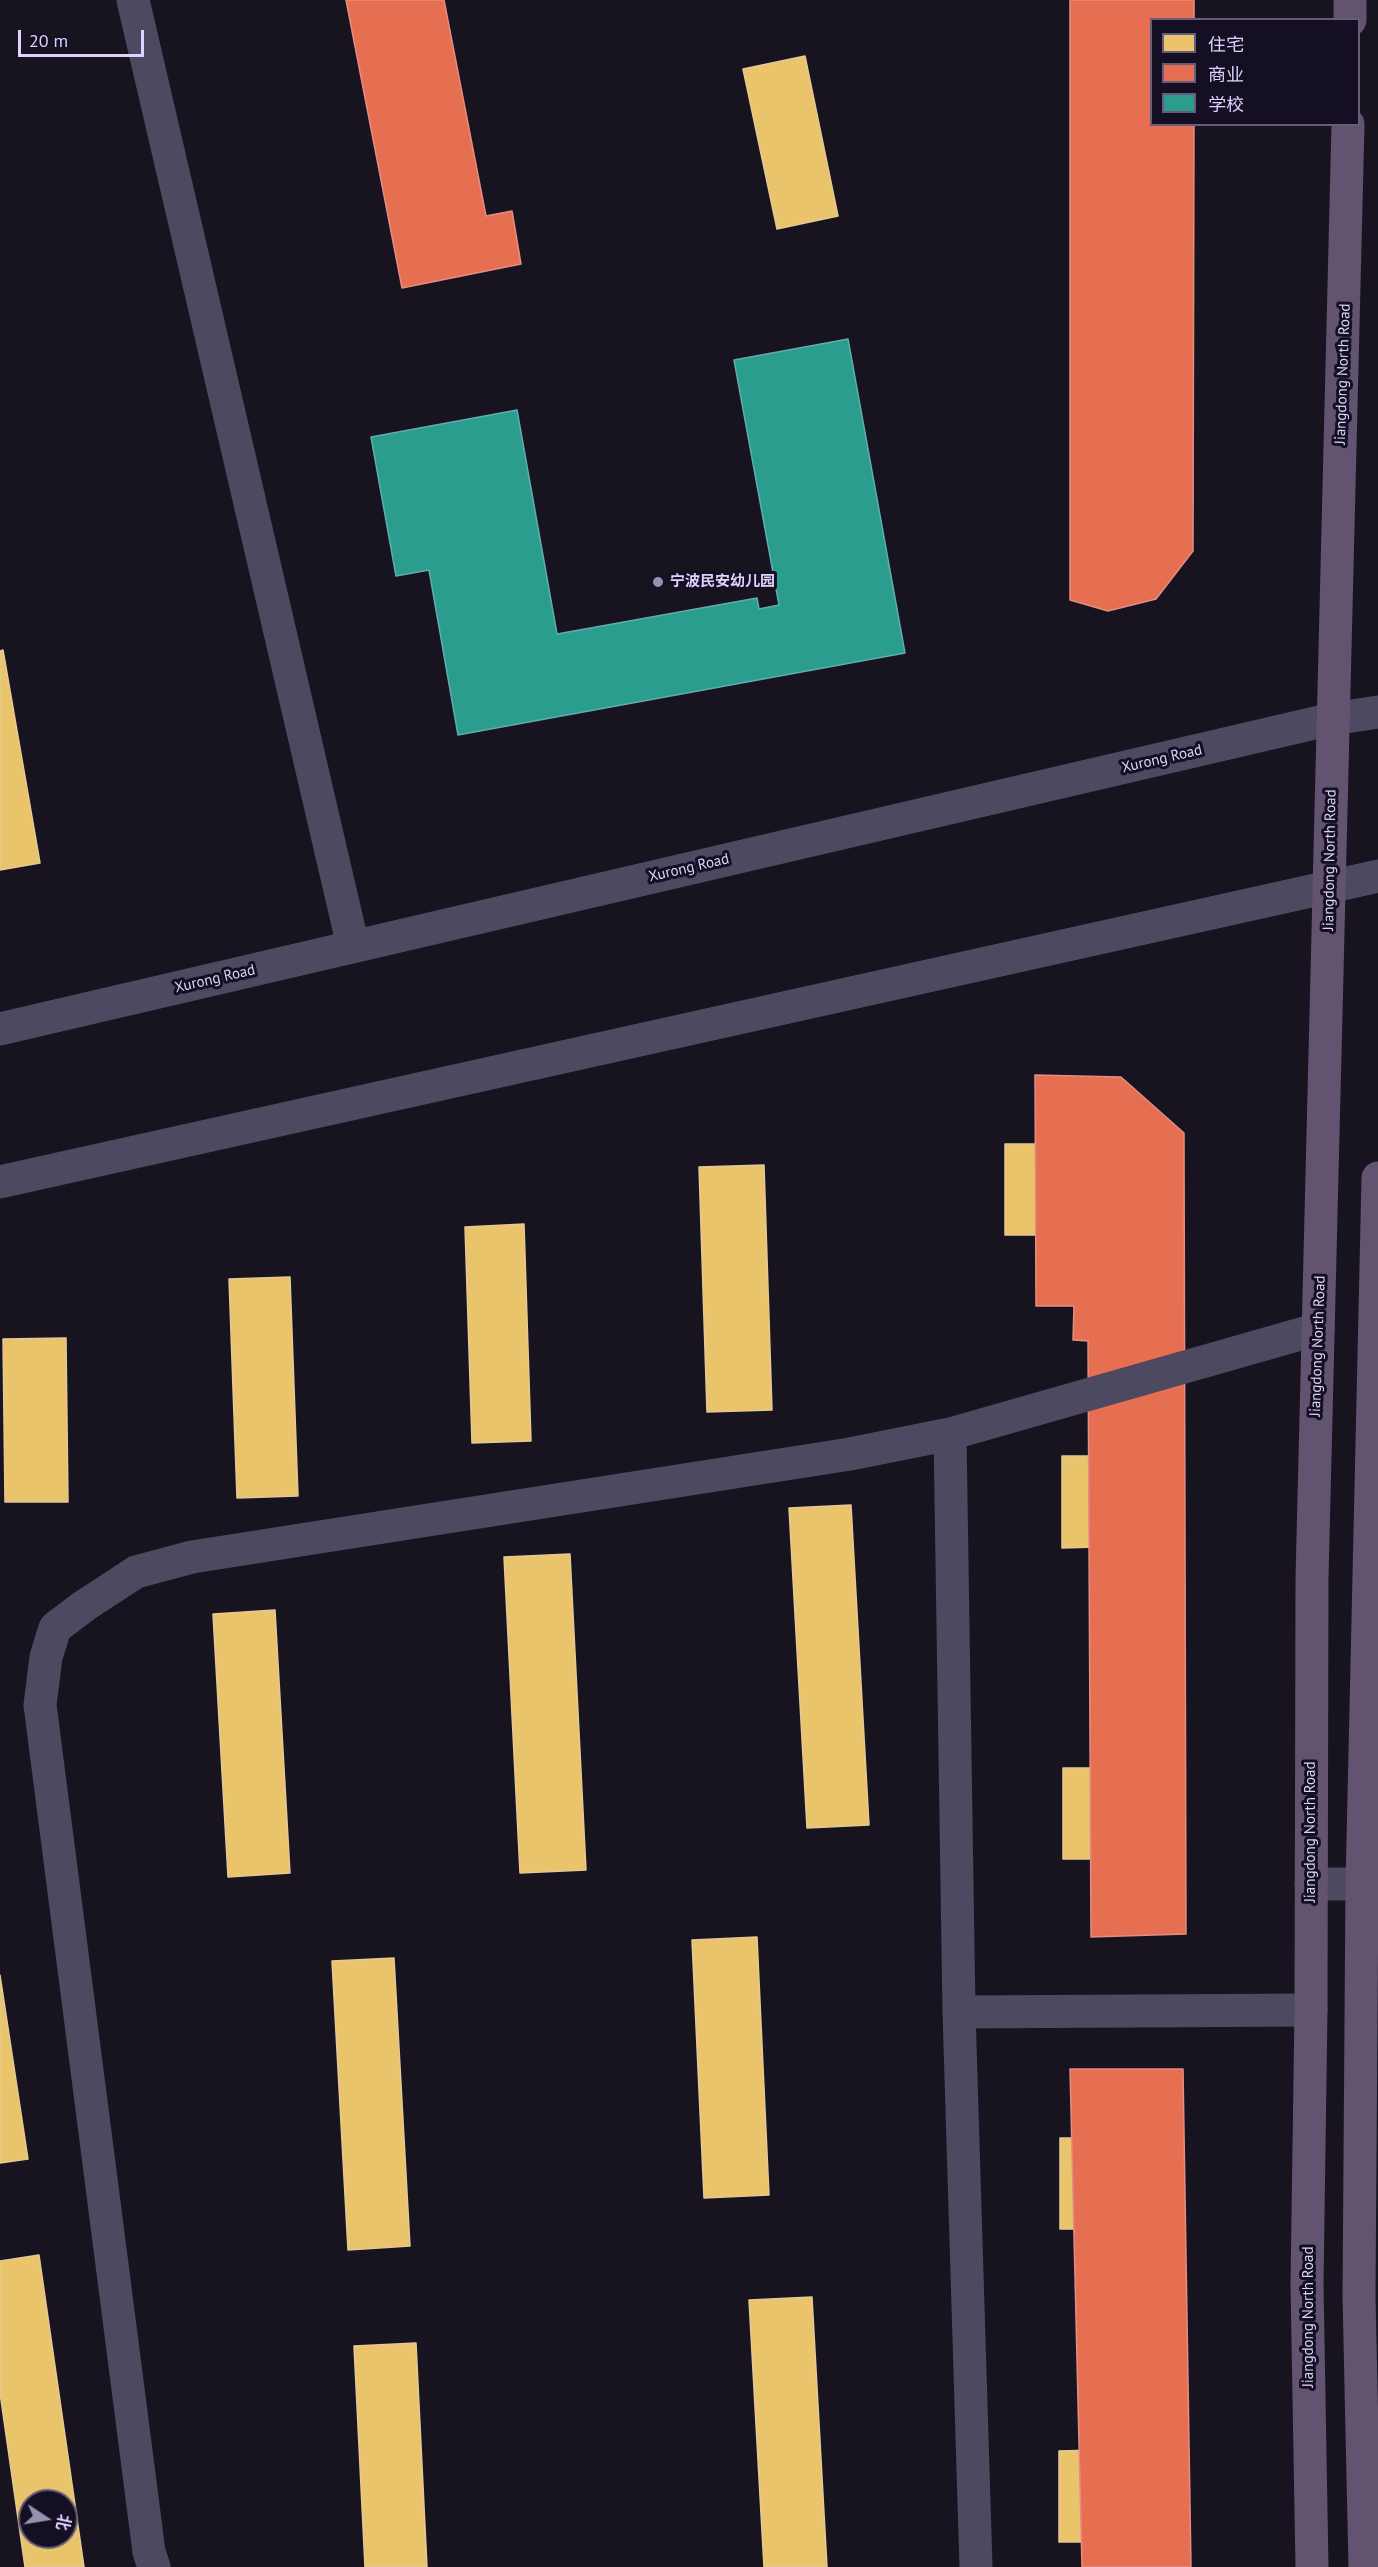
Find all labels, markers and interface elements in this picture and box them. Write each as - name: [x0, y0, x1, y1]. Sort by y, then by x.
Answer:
- scale bar: [21, 18, 147, 56]
- legend: [1150, 18, 1360, 126]
- text: 20 m: [29, 29, 68, 52]
- text: 住宅: [1208, 33, 1244, 56]
- text: 商业: [1208, 63, 1244, 86]
- text: 学校: [1208, 93, 1244, 116]
- street label: Jiangdong North Road: [1332, 303, 1354, 445]
- place label: 宁波民安幼儿园: [670, 573, 775, 591]
- marker: 宁波民安幼儿园: [651, 575, 665, 589]
- street label: Xurong Road: [1120, 741, 1204, 777]
- street label: Jiangdong North Road: [1320, 789, 1340, 931]
- street label: Xurong Road: [647, 850, 731, 886]
- street label: Xurong Road: [173, 961, 257, 997]
- street label: Jiangdong North Road: [1307, 1275, 1329, 1417]
- street label: Jiangdong North Road: [1302, 1761, 1320, 1903]
- street label: Jiangdong North Road: [1300, 2246, 1318, 2388]
- north arrow: [18, 2489, 78, 2549]
- text: 北: [52, 2512, 75, 2532]

